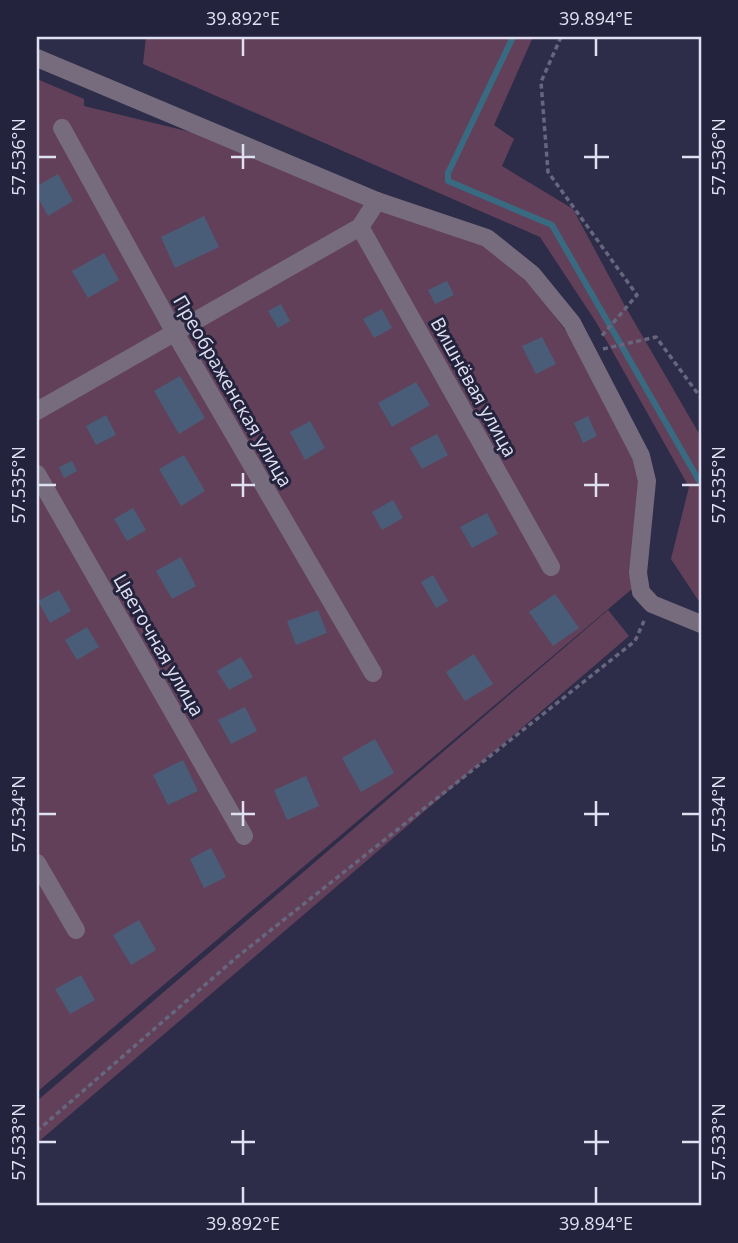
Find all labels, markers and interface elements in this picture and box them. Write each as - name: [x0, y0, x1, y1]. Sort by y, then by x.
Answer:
- text: 39.892°E: [206, 6, 280, 30]
- text: 39.894°E: [559, 6, 633, 30]
- text: 57.536°N: [6, 118, 30, 196]
- text: 57.536°N: [706, 118, 730, 196]
- street label: Преображенская улица: [167, 290, 299, 492]
- street label: Вишнёвая улица: [425, 313, 523, 461]
- text: 57.535°N: [6, 446, 30, 524]
- text: 57.535°N: [706, 446, 730, 524]
- street label: Цветочная улица: [108, 569, 210, 721]
- text: 57.534°N: [6, 775, 30, 853]
- text: 57.534°N: [706, 775, 730, 853]
- text: 57.533°N: [6, 1103, 30, 1181]
- text: 57.533°N: [706, 1103, 730, 1181]
- text: 39.892°E: [206, 1211, 280, 1235]
- text: 39.894°E: [559, 1211, 633, 1235]

